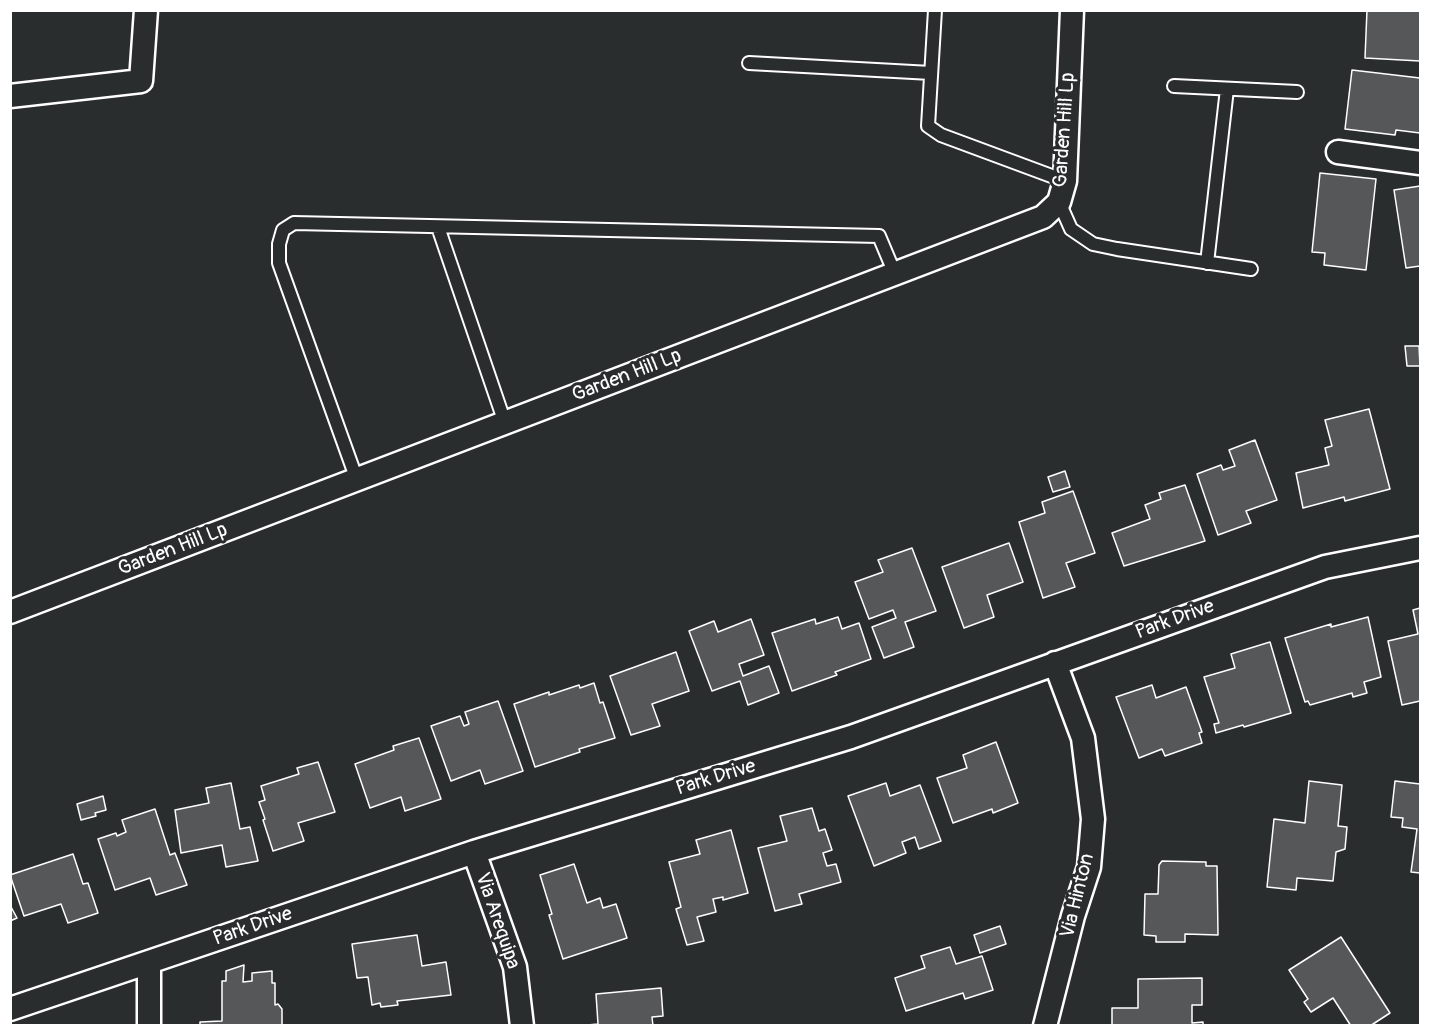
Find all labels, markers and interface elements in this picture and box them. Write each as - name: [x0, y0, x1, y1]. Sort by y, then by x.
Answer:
- street label: Garden Hill Lp: [1049, 72, 1081, 188]
- street label: Garden Hill Lp: [569, 344, 685, 408]
- street label: Garden Hill Lp: [115, 518, 231, 582]
- street label: Park Drive: [1132, 595, 1218, 645]
- street label: Park Drive: [673, 755, 759, 801]
- street label: Via Hinton: [1056, 851, 1100, 941]
- street label: Via Arequipa: [469, 870, 525, 972]
- street label: Park Drive: [210, 902, 296, 952]

